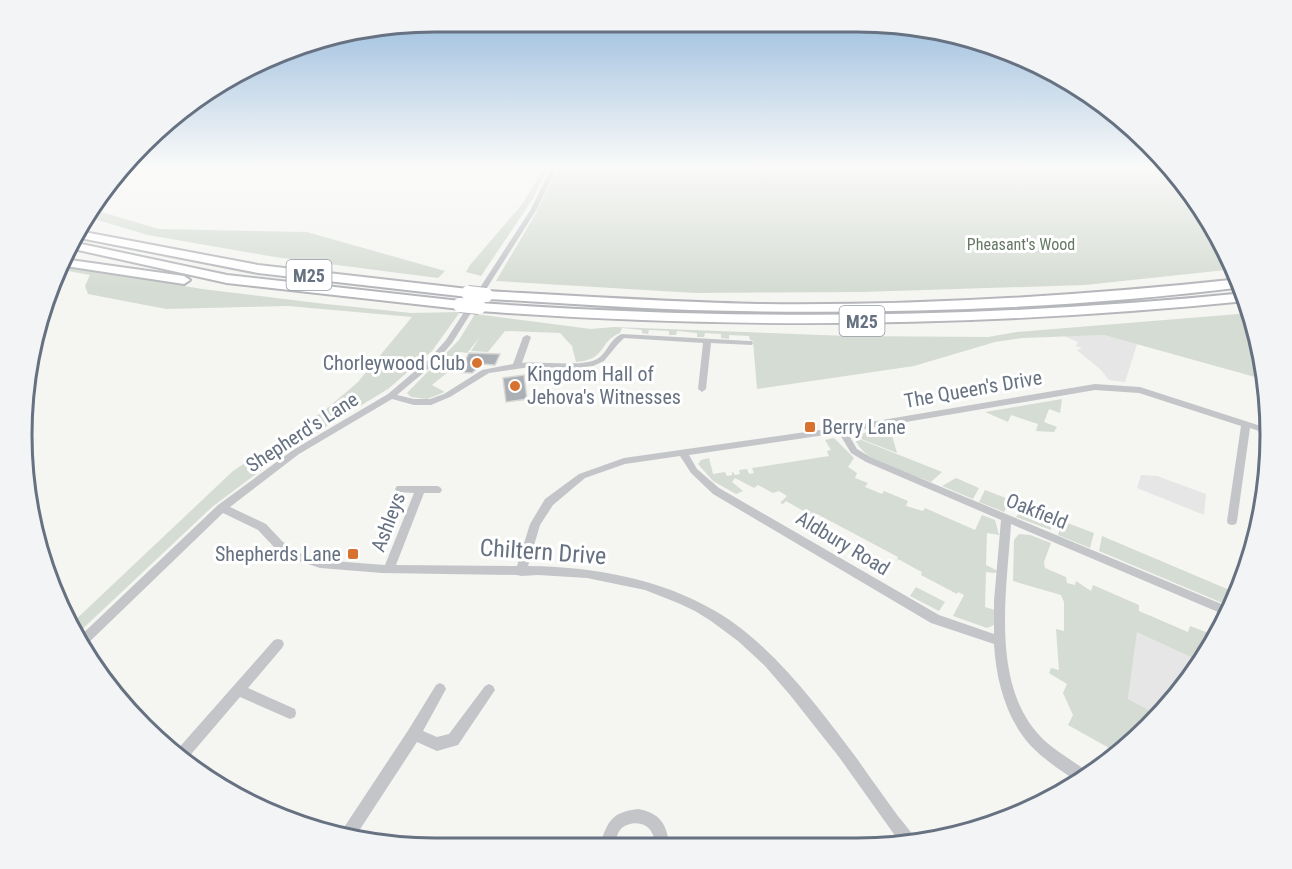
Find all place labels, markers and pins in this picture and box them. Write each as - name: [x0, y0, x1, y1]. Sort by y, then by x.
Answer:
- place label: Chorleywood Club: [323, 351, 465, 375]
- marker: Chorleywood Club: [470, 356, 484, 370]
- place label: Kingdom Hall of Jehova's Witnesses: [527, 362, 681, 409]
- marker: Kingdom Hall of Jehova's Witnesses: [508, 379, 522, 393]
- place label: Berry Lane: [822, 415, 906, 439]
- marker: Berry Lane: [803, 420, 817, 434]
- place label: Shepherds Lane: [215, 542, 341, 566]
- marker: Shepherds Lane: [346, 547, 360, 561]

